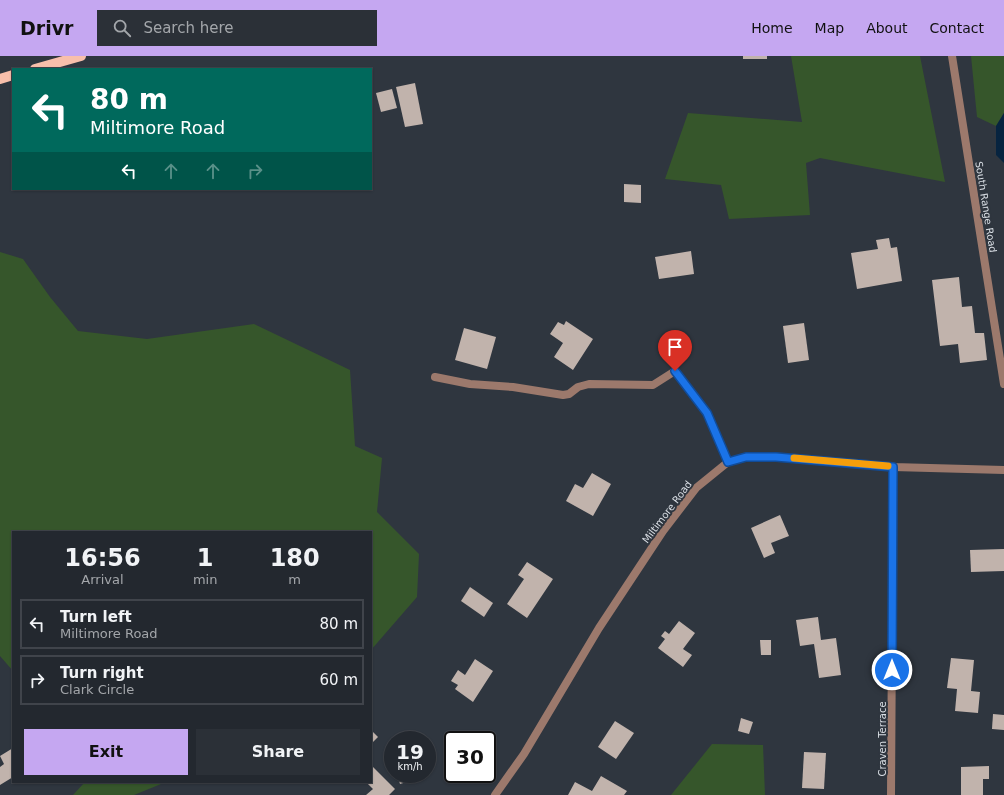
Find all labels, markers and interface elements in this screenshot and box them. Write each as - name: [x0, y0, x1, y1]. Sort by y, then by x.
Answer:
- search box: [97, 10, 377, 46]
- text: Drivr: [20, 17, 73, 39]
- icon: search: [111, 17, 133, 39]
- text: Search here: [143, 19, 234, 37]
- text: Home: [751, 20, 793, 36]
- text: Map: [815, 20, 844, 36]
- text: About: [866, 20, 908, 36]
- text: Contact: [930, 20, 984, 36]
- text: 80 m: [90, 83, 168, 116]
- icon: left: [24, 84, 76, 136]
- text: Miltimore Road: [90, 117, 225, 138]
- icon: left: [118, 160, 140, 182]
- icon: ahead: [160, 160, 182, 182]
- icon: ahead: [202, 160, 224, 182]
- icon: right: [244, 160, 266, 182]
- street label: South Range Road: [973, 161, 999, 253]
- pin: [658, 330, 692, 371]
- icon: arrive: [664, 336, 686, 358]
- street label: Miltimore Road: [640, 479, 694, 545]
- text: 16:56: [64, 544, 141, 572]
- text: 1: [197, 544, 213, 572]
- text: 180: [270, 544, 320, 572]
- text: Arrival: [81, 572, 124, 587]
- text: min: [193, 572, 217, 587]
- text: m: [288, 572, 301, 587]
- text: Turn left: [60, 608, 132, 626]
- icon: left: [26, 613, 48, 635]
- text: 80 m: [320, 615, 358, 633]
- text: Miltimore Road: [60, 626, 158, 641]
- position arrow: [871, 649, 913, 691]
- text: Turn right: [60, 664, 144, 682]
- icon: right: [26, 669, 48, 691]
- text: 60 m: [320, 671, 358, 689]
- text: Clark Circle: [60, 682, 134, 697]
- street label: Craven Terrace: [877, 701, 888, 777]
- button: Exit: [24, 729, 188, 775]
- button: Share: [196, 729, 360, 775]
- speed limit sign: 30: [444, 731, 496, 783]
- text: 19: [396, 740, 424, 764]
- text: km/h: [397, 761, 423, 772]

